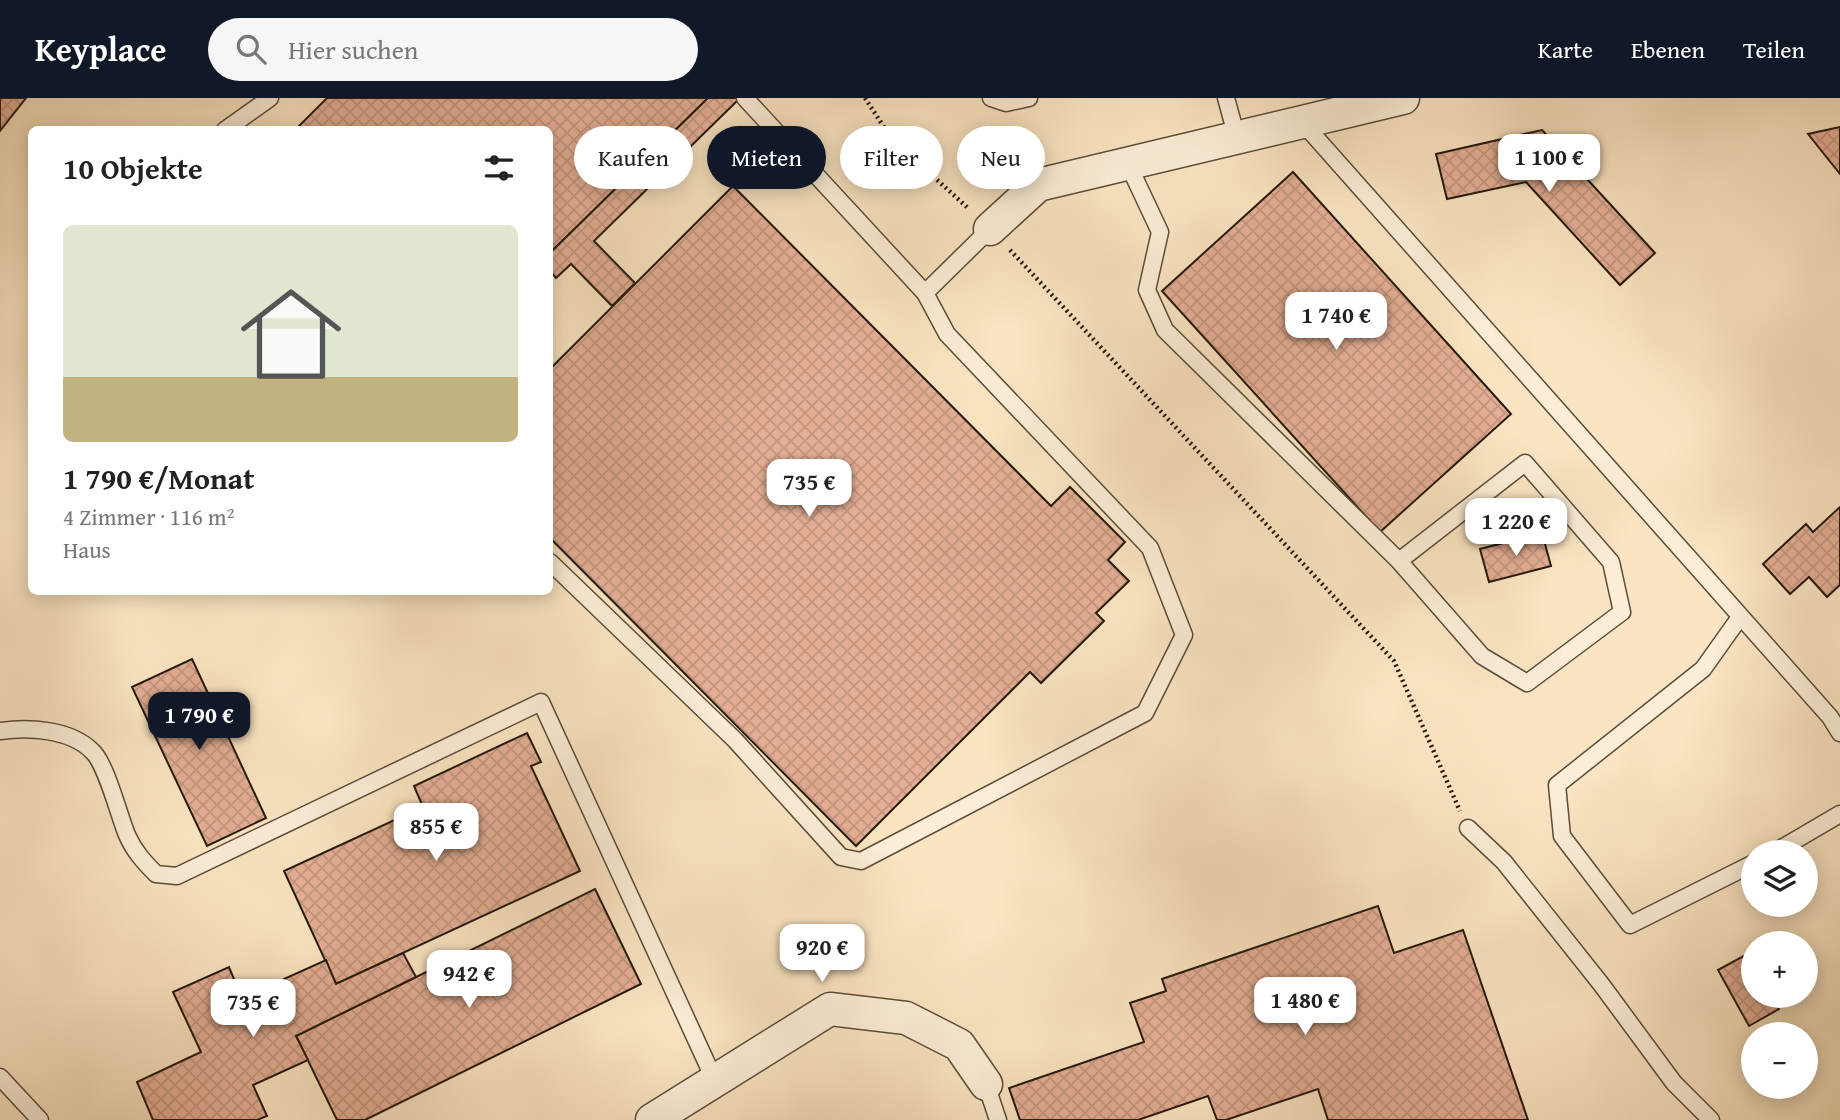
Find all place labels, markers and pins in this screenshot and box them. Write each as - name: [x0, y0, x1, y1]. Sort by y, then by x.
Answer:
- pin: 1 100 €: [1484, 134, 1614, 194]
- pin: 1 740 €: [1271, 292, 1401, 352]
- pin: 735 €: [760, 460, 858, 519]
- pin: 1 220 €: [1451, 498, 1581, 558]
- pin: 1 790 €: [134, 692, 264, 752]
- pin: 855 €: [387, 804, 485, 863]
- pin: 920 €: [773, 924, 871, 984]
- pin: 942 €: [420, 950, 518, 1010]
- pin: 1 480 €: [1240, 978, 1370, 1037]
- pin: 735 €: [204, 979, 302, 1039]

